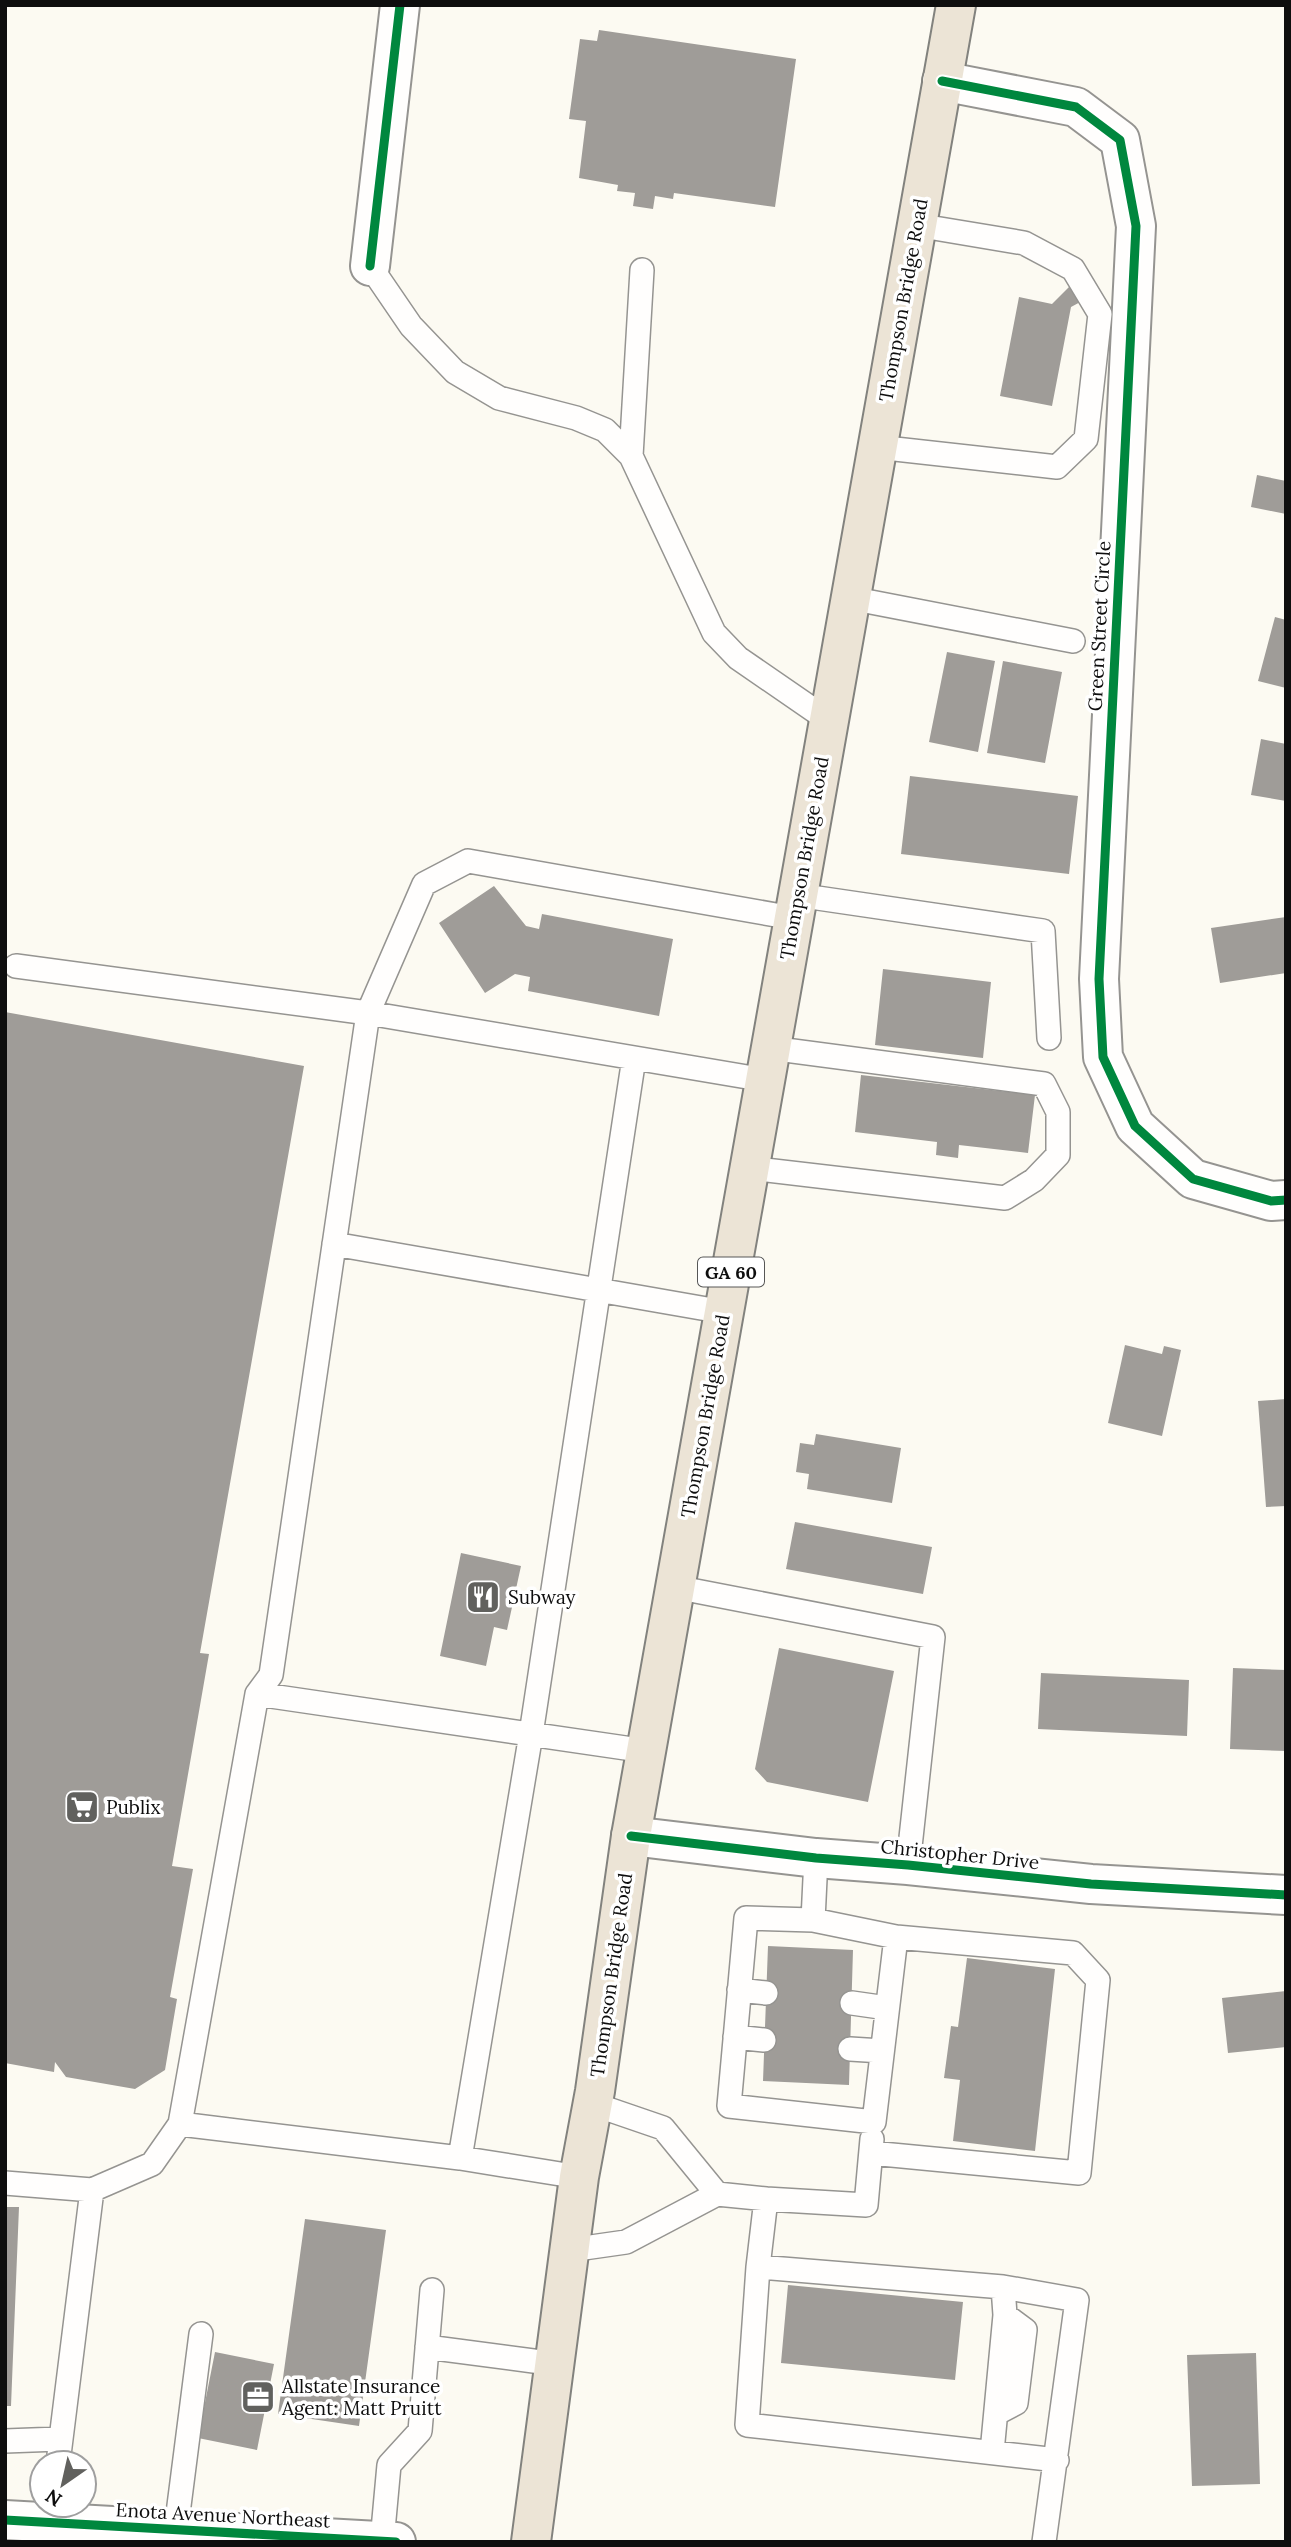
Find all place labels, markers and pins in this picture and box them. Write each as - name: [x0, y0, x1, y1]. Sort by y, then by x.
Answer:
- restaurant icon: Subway: [464, 1578, 502, 1616]
- place label: Subway: [508, 1585, 576, 1609]
- supermarket icon: Publix: [63, 1788, 101, 1826]
- place label: Publix: [106, 1795, 161, 1819]
- place label: Allstate Insurance Agent: Matt Pruitt: [281, 2374, 442, 2420]
- office icon: Allstate Insurance Agent: Matt Pruitt: [239, 2378, 277, 2416]

